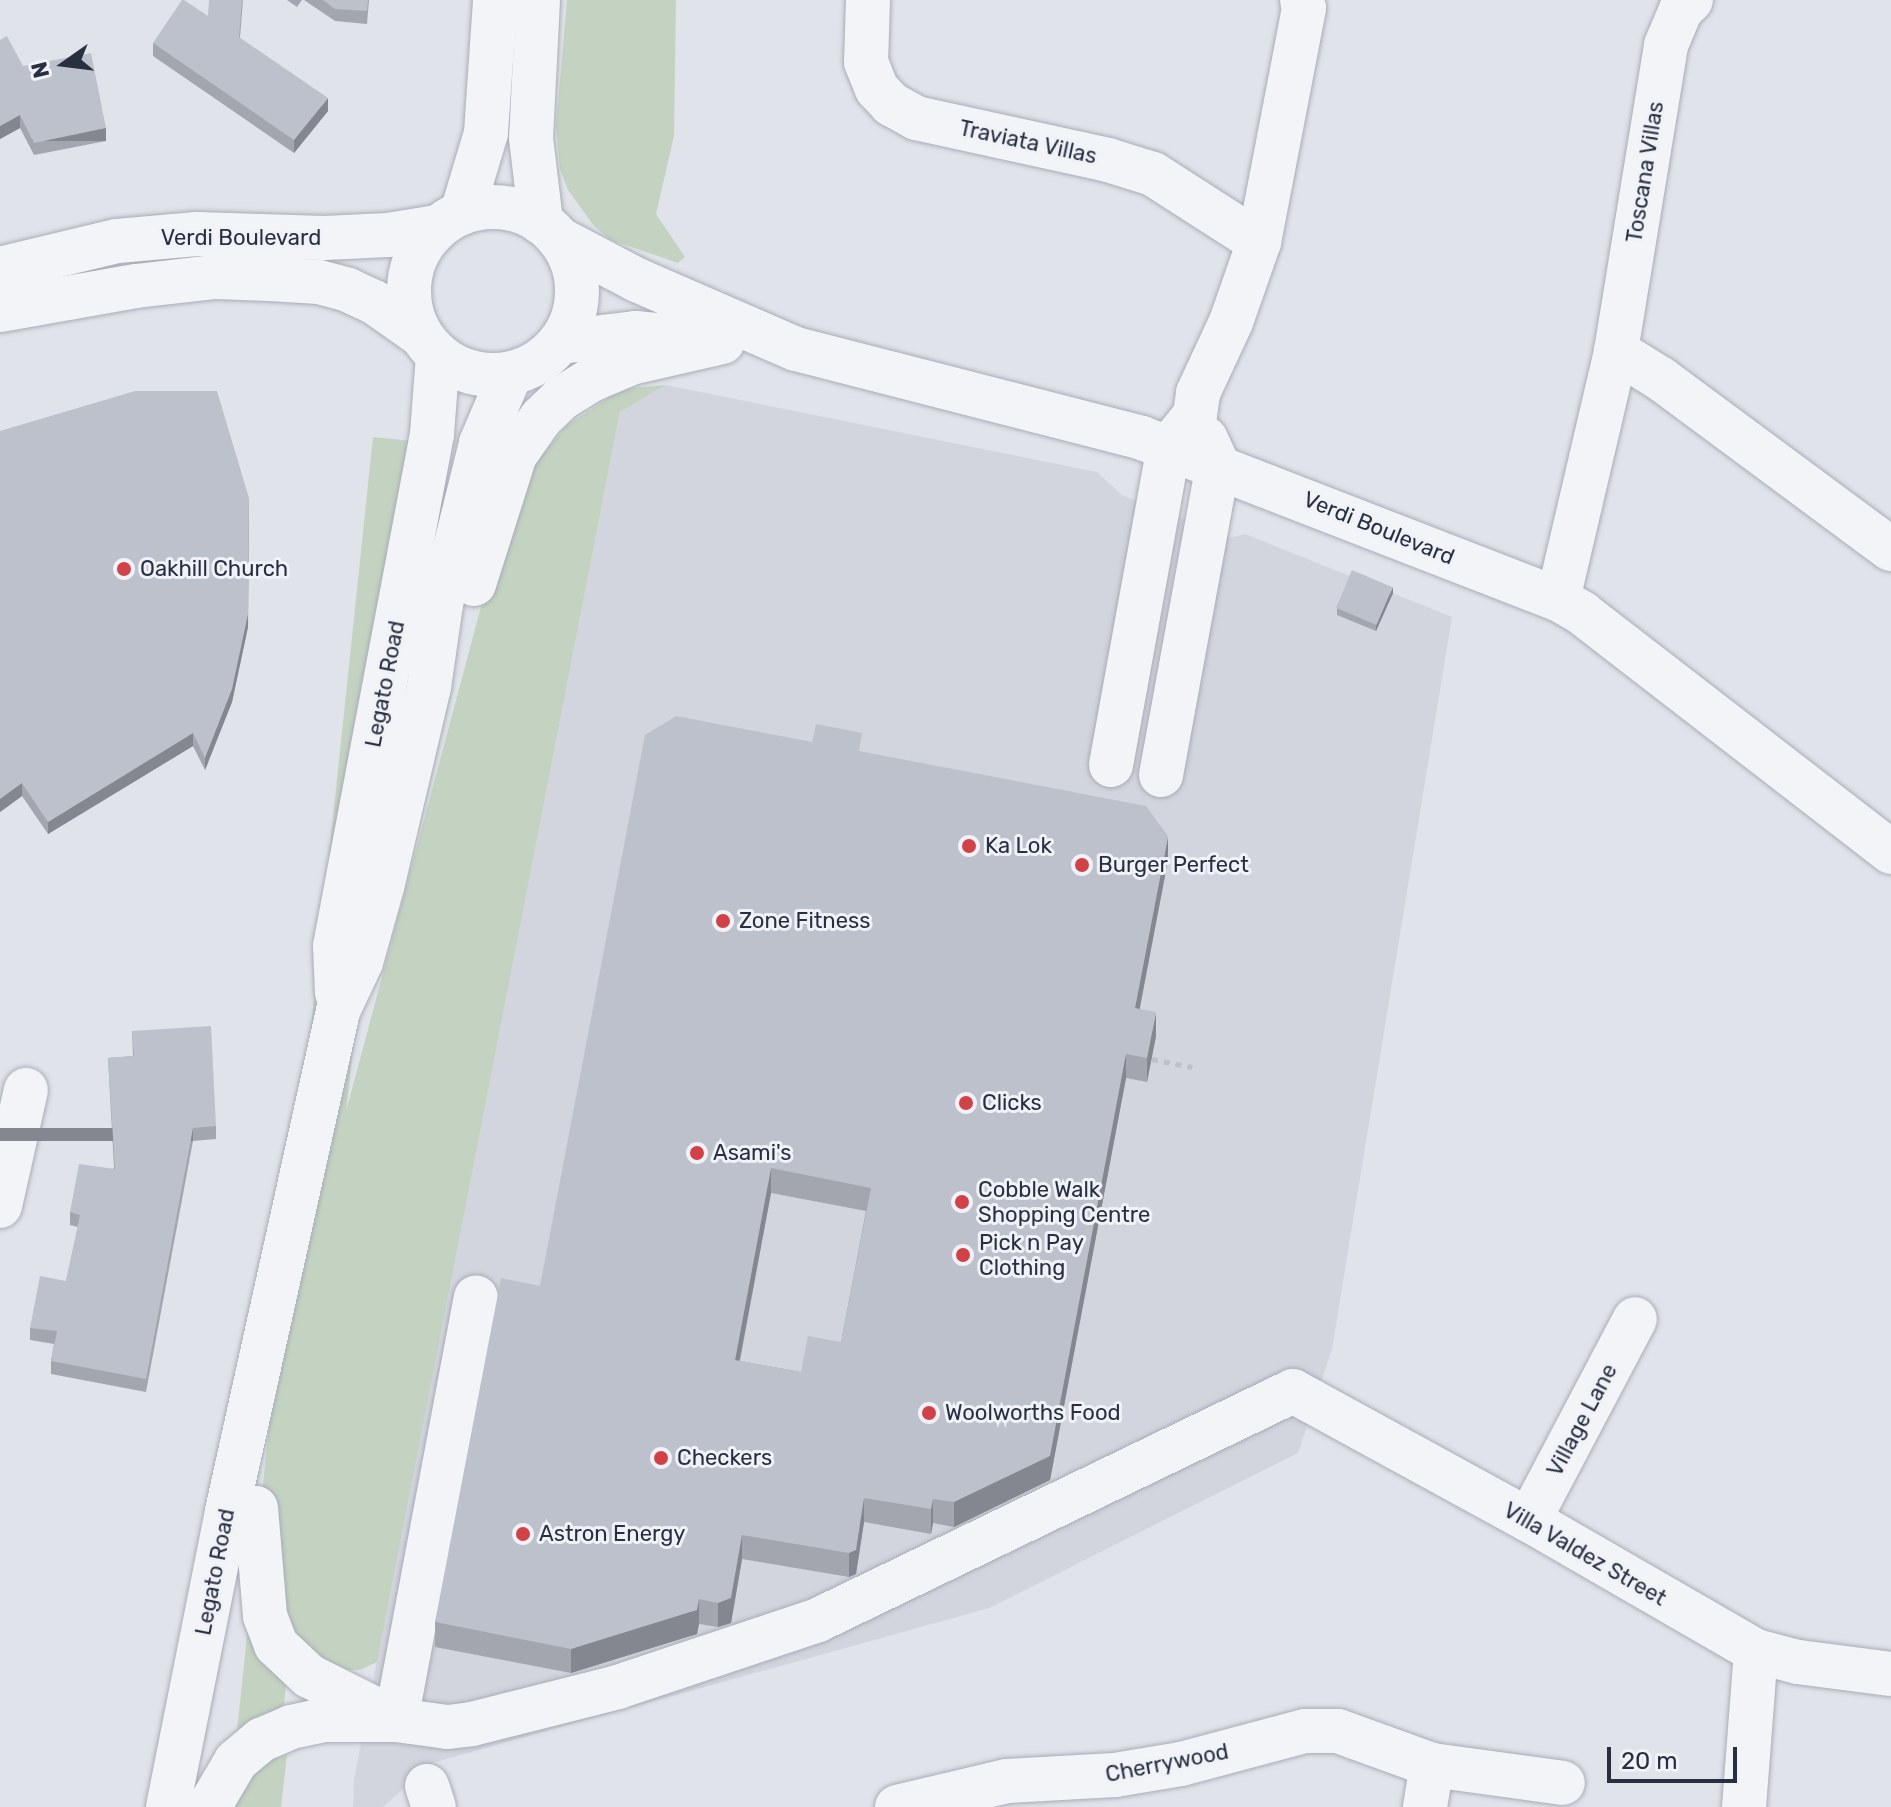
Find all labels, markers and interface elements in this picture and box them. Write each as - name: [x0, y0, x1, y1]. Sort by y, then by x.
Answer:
- north arrow: [24, 24, 104, 104]
- text: N: [25, 59, 55, 81]
- street label: Toscana Villas: [1621, 99, 1669, 245]
- street label: Traviata Villas: [957, 114, 1099, 170]
- street label: Verdi Boulevard: [161, 225, 321, 251]
- street label: Verdi Boulevard: [1300, 486, 1458, 570]
- place label: Oakhill Church: [140, 556, 288, 582]
- marker: Oakhill Church: [115, 560, 133, 578]
- street label: Legato Road: [360, 618, 410, 750]
- place label: Ka Lok: [985, 833, 1052, 859]
- marker: Ka Lok: [960, 837, 978, 855]
- place label: Burger Perfect: [1098, 852, 1249, 878]
- marker: Burger Perfect: [1073, 856, 1091, 874]
- place label: Zone Fitness: [739, 908, 870, 934]
- marker: Zone Fitness: [714, 912, 732, 930]
- place label: Clicks: [982, 1090, 1042, 1116]
- marker: Clicks: [957, 1094, 975, 1112]
- place label: Asami's: [713, 1140, 792, 1166]
- marker: Asami's: [688, 1144, 706, 1162]
- place label: Cobble Walk Shopping Centre: [978, 1176, 1150, 1228]
- marker: Cobble Walk Shopping Centre: [953, 1193, 971, 1211]
- place label: Pick n Pay Clothing: [979, 1229, 1084, 1280]
- marker: Pick n Pay Clothing: [954, 1246, 972, 1264]
- street label: Village Lane: [1541, 1359, 1623, 1481]
- place label: Woolworths Food: [945, 1400, 1121, 1426]
- marker: Woolworths Food: [920, 1404, 938, 1422]
- place label: Checkers: [677, 1445, 772, 1471]
- marker: Checkers: [652, 1449, 670, 1467]
- street label: Villa Valdez Street: [1499, 1497, 1671, 1611]
- street label: Legato Road: [190, 1506, 240, 1638]
- place label: Astron Energy: [539, 1521, 685, 1547]
- marker: Astron Energy: [514, 1525, 532, 1543]
- scale bar: [1611, 1731, 1741, 1781]
- street label: Cherrywood: [1103, 1738, 1231, 1788]
- text: 20 m: [1621, 1747, 1678, 1775]

